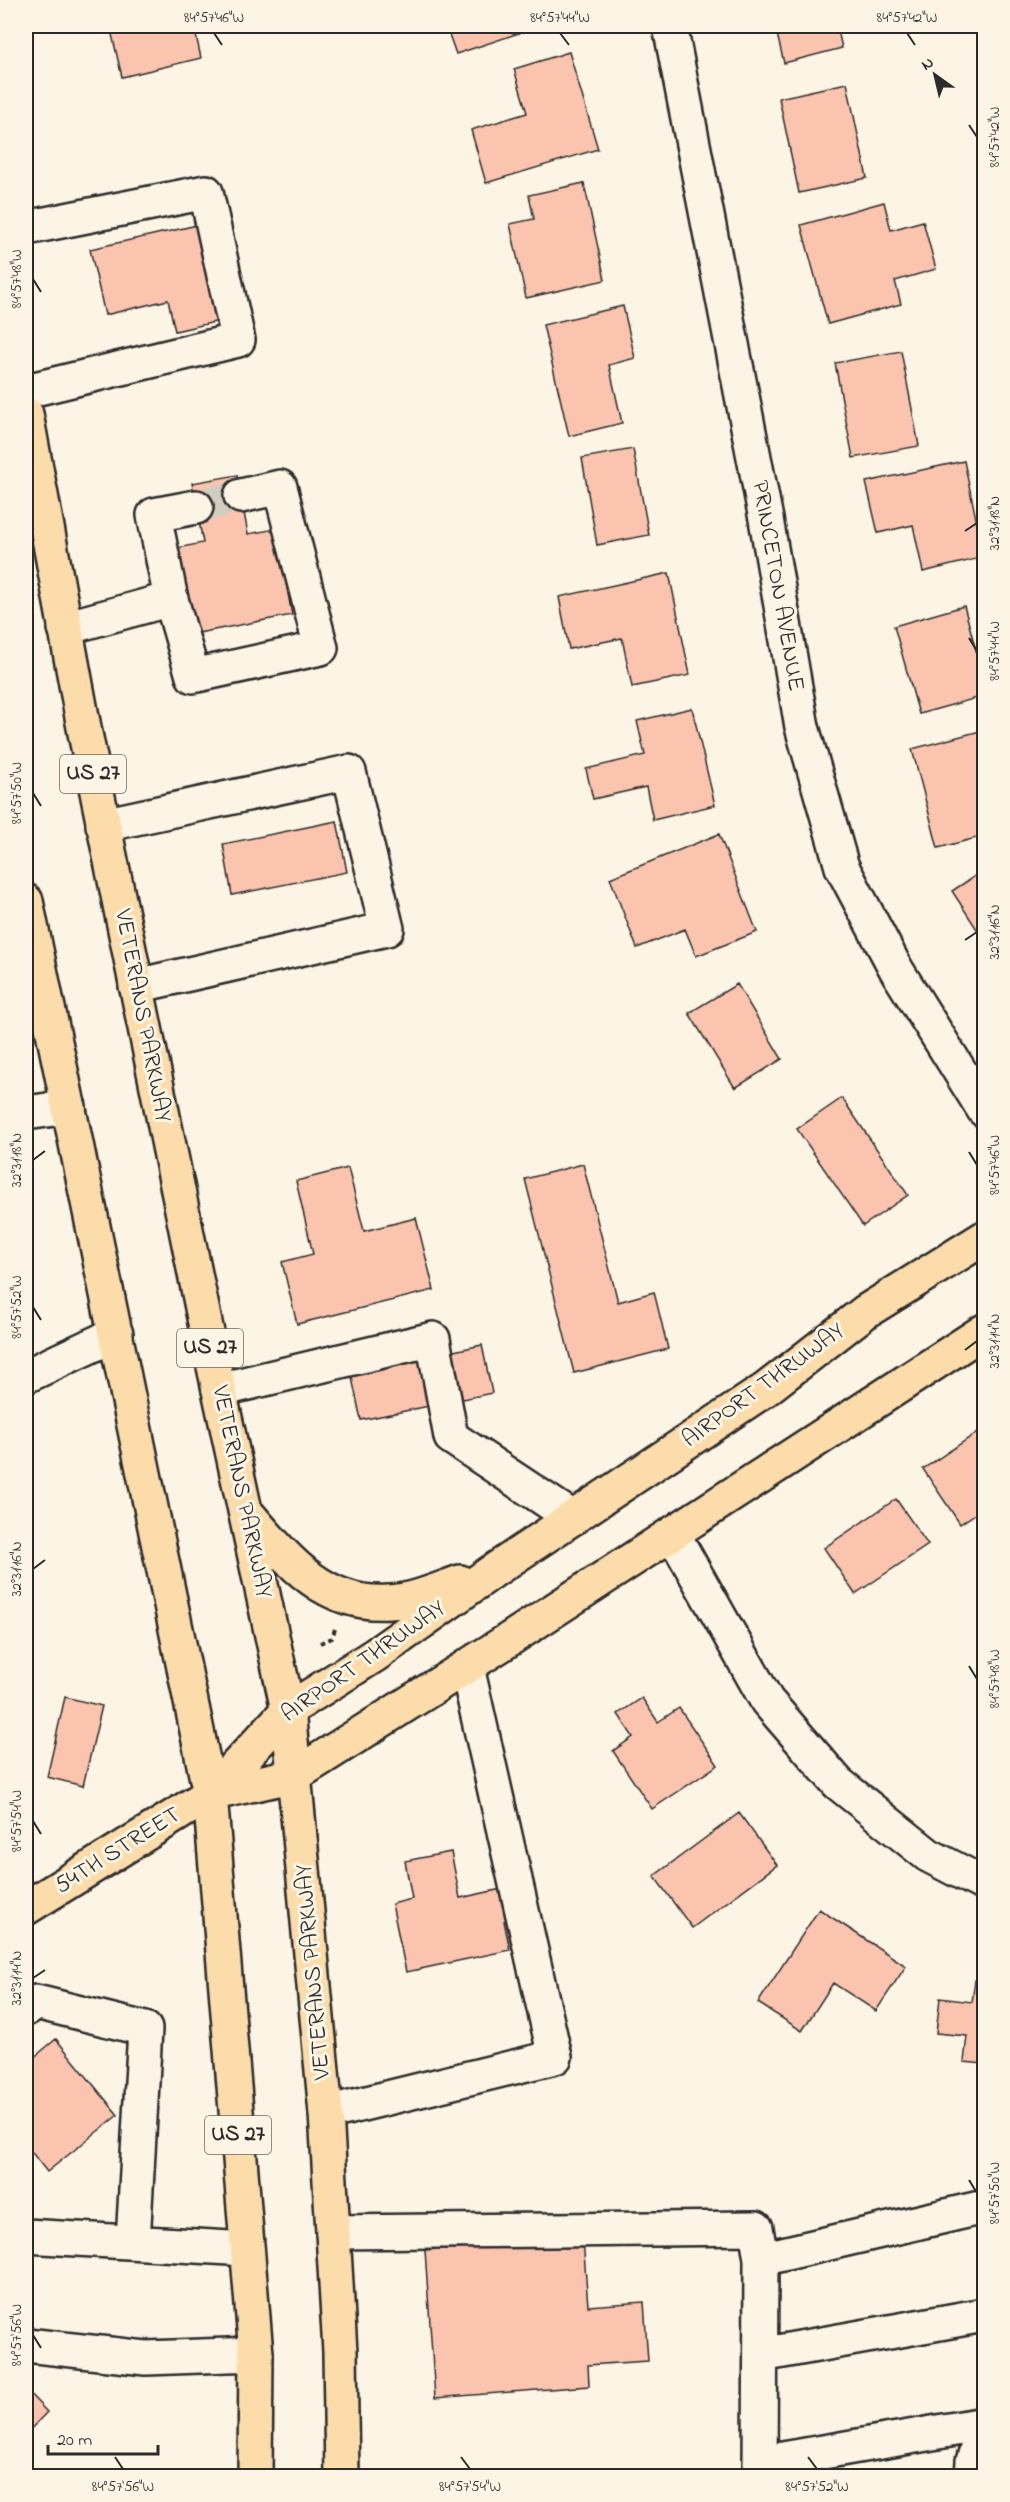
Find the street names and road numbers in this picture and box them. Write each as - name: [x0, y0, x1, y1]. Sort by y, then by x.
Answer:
- street label: PRINCETON AVENUE: [741, 478, 813, 694]
- road number: US 27: [60, 755, 126, 793]
- street label: VETERANS PARKWAY: [104, 905, 180, 1126]
- street label: AIRPORT THRUWAY: [675, 1315, 853, 1457]
- road number: US 27: [177, 1329, 243, 1367]
- street label: VETERANS PARKWAY: [201, 1382, 281, 1601]
- street label: AIRPORT THRUWAY: [274, 1592, 454, 1732]
- street label: 54TH STREET: [48, 1798, 188, 1904]
- street label: VETERANS PARKWAY: [287, 1863, 341, 2082]
- road number: US 27: [205, 2116, 271, 2154]

